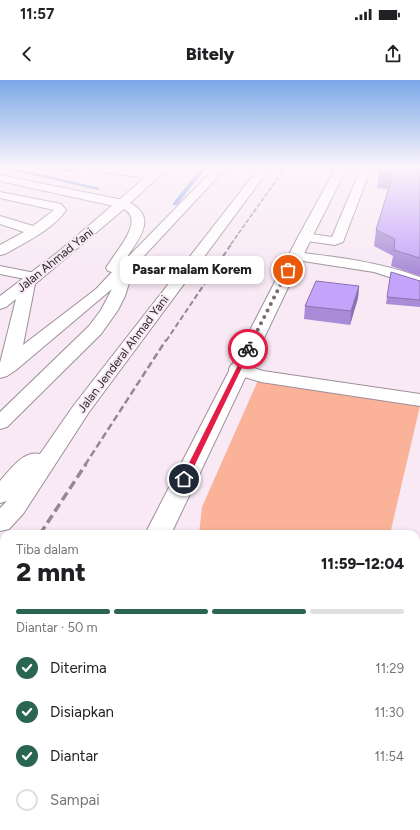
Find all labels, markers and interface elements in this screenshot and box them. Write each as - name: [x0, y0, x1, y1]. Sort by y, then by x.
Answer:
- text: 11:57: [20, 5, 54, 23]
- icon: back: [16, 43, 38, 65]
- text: Bitely: [186, 43, 234, 65]
- icon: share: [382, 43, 404, 65]
- street label: Jalan Ahmad Yani: [14, 225, 96, 295]
- pin: [271, 253, 305, 287]
- callout: Pasar malam Korem: [120, 256, 264, 284]
- icon: bag: [277, 259, 299, 281]
- text: Pasar malam Korem: [132, 262, 252, 277]
- street label: Jalan Jenderal Ahmad Yani: [74, 293, 172, 415]
- courier: [228, 329, 268, 369]
- icon: bike: [237, 338, 259, 360]
- pin: [167, 462, 201, 496]
- icon: home: [173, 468, 195, 490]
- text: Tiba dalam: [16, 542, 78, 557]
- text: 11:59–12:04: [321, 555, 404, 573]
- text: 2 mnt: [16, 556, 86, 588]
- text: Diantar · 50 m: [16, 620, 98, 635]
- icon: check: [16, 657, 38, 679]
- text: Diterima: [50, 659, 107, 677]
- text: 11:29: [375, 661, 404, 676]
- icon: check: [16, 701, 38, 723]
- text: Disiapkan: [50, 703, 114, 721]
- text: 11:30: [375, 705, 404, 720]
- icon: check: [16, 745, 38, 767]
- text: Diantar: [50, 747, 98, 765]
- text: 11:54: [374, 749, 404, 764]
- text: Sampai: [50, 791, 100, 809]

